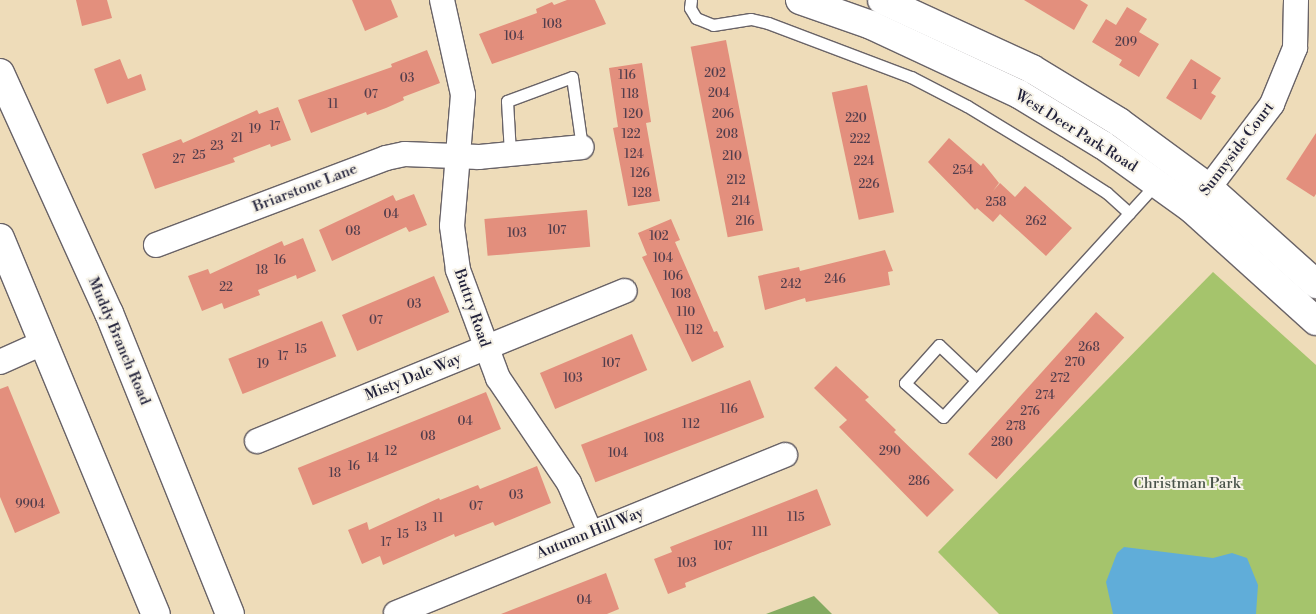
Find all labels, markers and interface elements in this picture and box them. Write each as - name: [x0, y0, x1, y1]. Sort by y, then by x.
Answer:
- house number: 108: [542, 18, 562, 32]
- house number: 104: [504, 30, 524, 44]
- house number: 209: [1115, 36, 1137, 50]
- house number: 202: [704, 67, 726, 81]
- house number: 116: [618, 69, 636, 83]
- house number: 03: [400, 72, 414, 86]
- house number: 1: [1192, 79, 1198, 93]
- street label: West Deer Park Road: [1012, 86, 1140, 176]
- house number: 204: [708, 87, 730, 101]
- house number: 07: [364, 88, 378, 102]
- house number: 118: [621, 88, 639, 102]
- house number: 11: [328, 98, 338, 112]
- street label: Sunnyside Court: [1196, 99, 1278, 199]
- house number: 120: [623, 108, 643, 122]
- house number: 206: [712, 108, 734, 122]
- house number: 220: [845, 112, 867, 126]
- house number: 17: [270, 120, 280, 134]
- house number: 19: [249, 123, 261, 137]
- house number: 122: [621, 128, 641, 142]
- house number: 208: [716, 128, 738, 142]
- house number: 21: [231, 132, 243, 146]
- house number: 222: [850, 133, 870, 147]
- house number: 23: [210, 140, 224, 154]
- house number: 124: [624, 148, 644, 162]
- house number: 25: [192, 149, 206, 163]
- house number: 210: [722, 150, 742, 164]
- house number: 27: [173, 153, 185, 167]
- house number: 224: [854, 155, 874, 169]
- street label: Briarstone Lane: [250, 160, 360, 216]
- house number: 254: [953, 164, 973, 178]
- house number: 126: [630, 167, 650, 181]
- house number: 212: [726, 174, 746, 188]
- house number: 226: [859, 178, 879, 192]
- house number: 128: [632, 187, 652, 201]
- house number: 214: [732, 195, 750, 209]
- house number: 258: [986, 196, 1006, 210]
- house number: 04: [383, 208, 399, 222]
- house number: 216: [736, 215, 754, 229]
- house number: 262: [1026, 215, 1046, 229]
- house number: 107: [548, 224, 566, 238]
- house number: 08: [345, 225, 361, 239]
- house number: 103: [507, 227, 527, 241]
- house number: 102: [649, 230, 669, 244]
- house number: 104: [653, 252, 673, 266]
- house number: 16: [274, 254, 286, 268]
- house number: 18: [256, 264, 268, 278]
- street label: Buttry Road: [450, 266, 494, 350]
- house number: 106: [663, 270, 683, 284]
- house number: 246: [824, 273, 846, 287]
- street label: Muddy Branch Road: [84, 274, 154, 408]
- house number: 242: [781, 278, 801, 292]
- house number: 22: [219, 281, 233, 295]
- house number: 108: [671, 288, 691, 302]
- house number: 03: [407, 298, 421, 312]
- house number: 110: [677, 306, 695, 320]
- house number: 07: [369, 314, 383, 328]
- house number: 112: [685, 324, 703, 338]
- house number: 268: [1078, 341, 1100, 355]
- house number: 15: [295, 343, 307, 357]
- street label: Misty Dale Way: [362, 349, 464, 405]
- house number: 17: [278, 350, 288, 364]
- house number: 270: [1065, 356, 1085, 370]
- house number: 107: [602, 357, 620, 371]
- house number: 19: [257, 358, 269, 372]
- house number: 103: [563, 372, 583, 386]
- house number: 272: [1050, 372, 1070, 386]
- house number: 274: [1035, 389, 1055, 403]
- house number: 116: [720, 403, 738, 417]
- house number: 276: [1020, 405, 1040, 419]
- house number: 04: [457, 415, 473, 429]
- house number: 112: [682, 418, 700, 432]
- house number: 278: [1006, 420, 1026, 434]
- house number: 08: [420, 430, 436, 444]
- house number: 108: [644, 432, 664, 446]
- house number: 280: [991, 436, 1013, 450]
- house number: 12: [385, 445, 397, 459]
- house number: 290: [879, 445, 901, 459]
- house number: 104: [608, 447, 628, 461]
- house number: 14: [367, 452, 379, 466]
- house number: 16: [348, 460, 360, 474]
- house number: 18: [329, 467, 341, 481]
- house number: 286: [908, 475, 930, 489]
- park label: Christman Park: [1134, 475, 1240, 493]
- house number: 03: [509, 489, 523, 503]
- house number: 9904: [15, 498, 45, 512]
- house number: 07: [469, 500, 483, 514]
- street label: Autumn Hill Way: [534, 503, 646, 563]
- house number: 115: [787, 511, 805, 525]
- house number: 11: [433, 512, 443, 526]
- house number: 13: [415, 521, 427, 535]
- house number: 111: [752, 526, 768, 540]
- house number: 15: [397, 528, 409, 542]
- house number: 17: [381, 536, 391, 550]
- house number: 107: [714, 540, 732, 554]
- house number: 103: [677, 557, 697, 571]
- house number: 04: [576, 594, 592, 608]

